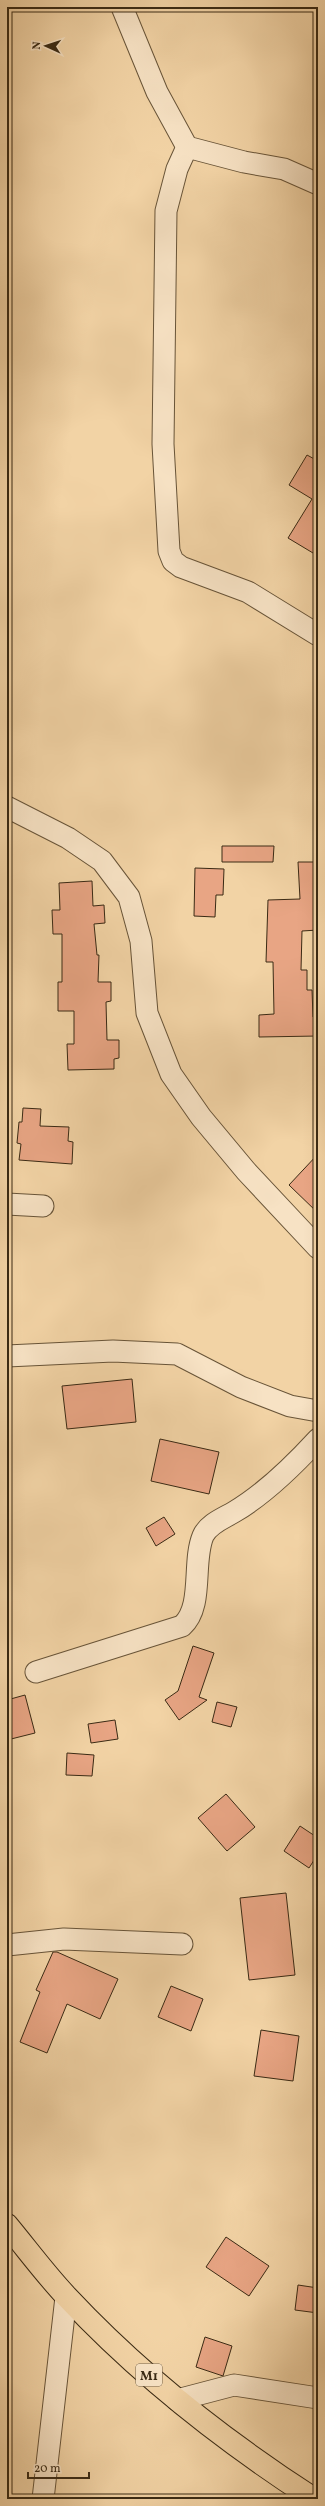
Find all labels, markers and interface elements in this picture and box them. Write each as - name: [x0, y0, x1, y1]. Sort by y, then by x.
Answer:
- north arrow: [26, 26, 66, 66]
- text: N: [30, 41, 45, 50]
- road number: M1: [136, 2364, 162, 2386]
- scale bar: [28, 2454, 89, 2480]
- text: 20 m: [34, 2461, 61, 2477]

